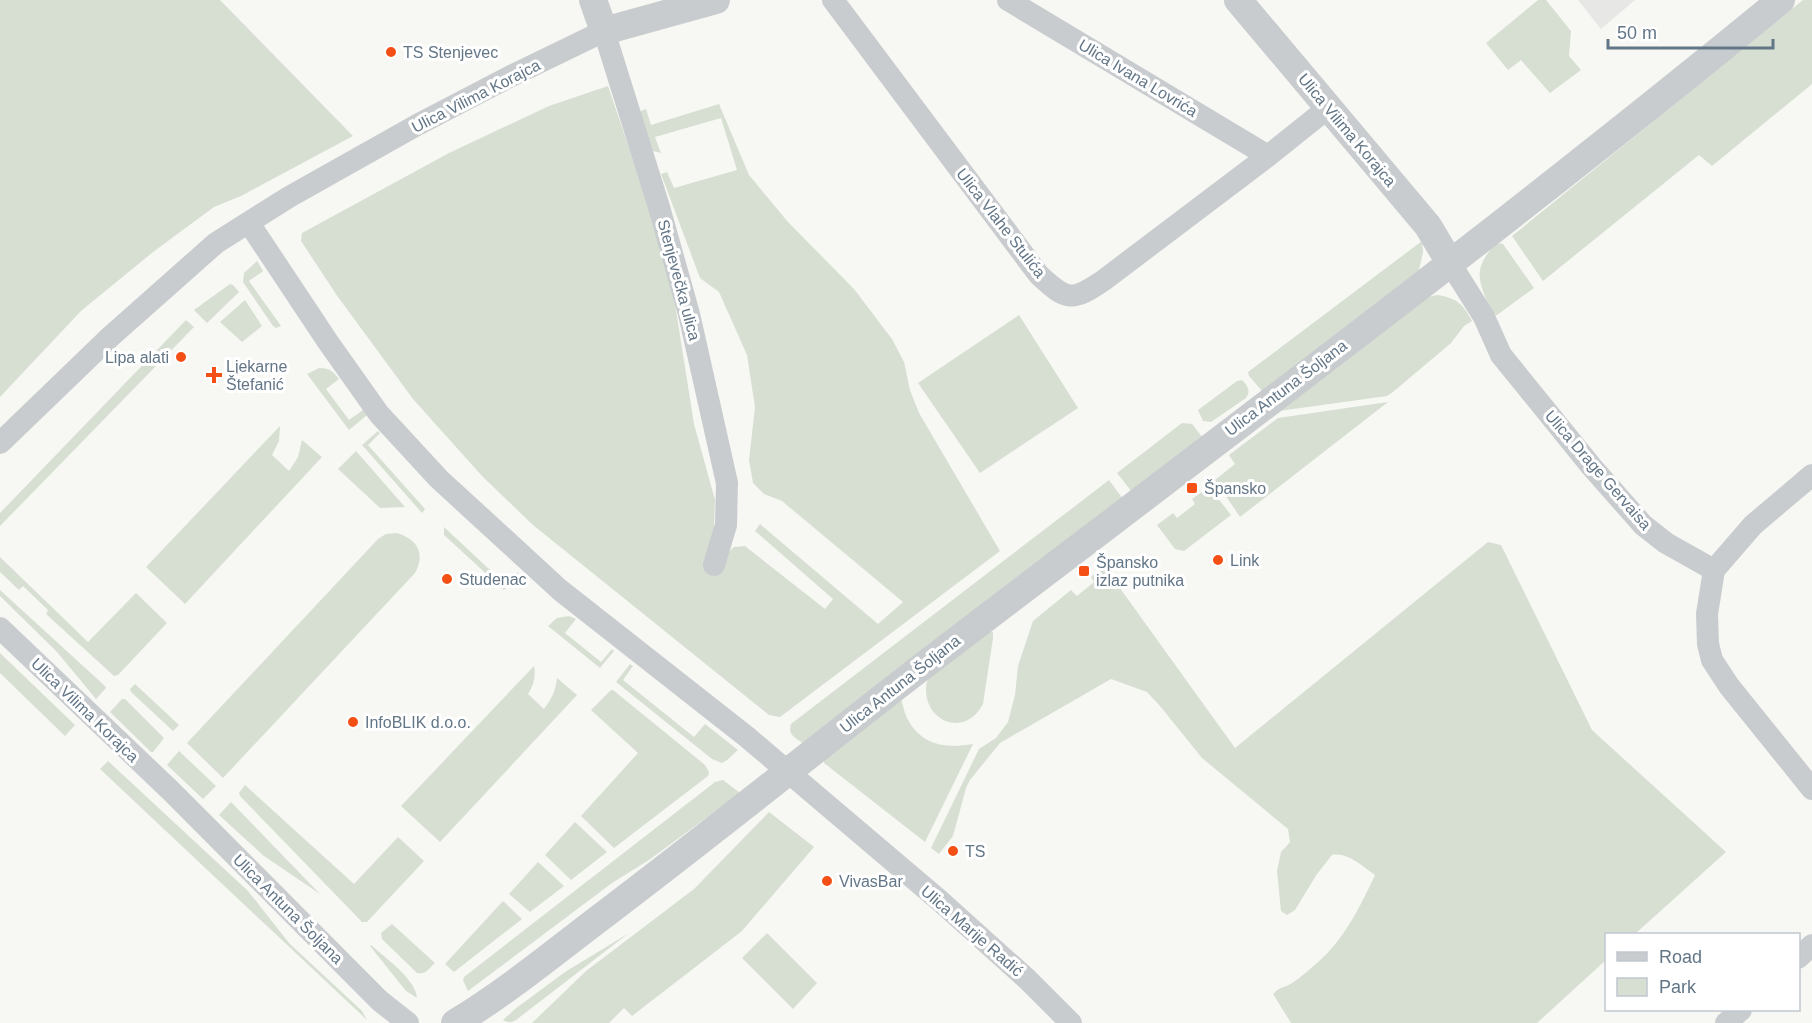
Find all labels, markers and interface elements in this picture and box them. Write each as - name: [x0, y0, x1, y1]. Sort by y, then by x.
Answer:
- scale bar: [1608, 12, 1773, 50]
- text: 50 m: [1617, 23, 1657, 43]
- street label: Ulica Ivana Lovrića: [1076, 36, 1200, 120]
- place label: TS Stenjevec: [403, 44, 498, 61]
- marker: TS Stenjevec: [384, 45, 398, 59]
- street label: Ulica Vilima Korajca: [409, 56, 543, 136]
- street label: Ulica Vilima Korajca: [1295, 70, 1399, 190]
- street label: Ulica Vlahe Stulića: [953, 165, 1049, 281]
- street label: Stenjevečka ulica: [655, 218, 703, 342]
- street label: Ulica Antuna Šoljana: [1221, 336, 1350, 439]
- place label: Lipa alati: [105, 349, 169, 366]
- marker: Lipa alati: [174, 350, 188, 364]
- place label: Ljekarne Štefanić: [226, 358, 287, 393]
- marker: Ljekarne Štefanić: [207, 368, 221, 382]
- street label: Ulica Drage Gervaisa: [1542, 407, 1654, 533]
- place label: Špansko: [1204, 479, 1266, 497]
- marker: Špansko: [1185, 481, 1199, 495]
- place label: Link: [1230, 552, 1260, 569]
- place label: Špansko izlaz putnika: [1096, 553, 1184, 589]
- marker: Link: [1211, 553, 1225, 567]
- marker: Špansko izlaz putnika: [1077, 564, 1091, 578]
- place label: Studenac: [459, 571, 527, 588]
- marker: Studenac: [440, 572, 454, 586]
- street label: Ulica Antuna Šoljana: [836, 631, 963, 736]
- street label: Ulica Vilima Korajca: [28, 655, 142, 765]
- place label: InfoBLIK d.o.o.: [365, 714, 471, 731]
- marker: InfoBLIK d.o.o.: [346, 715, 360, 729]
- place label: TS: [965, 843, 985, 860]
- marker: TS: [946, 844, 960, 858]
- street label: Ulica Antuna Šoljana: [230, 850, 347, 967]
- place label: VivasBar: [839, 873, 903, 890]
- marker: VivasBar: [820, 874, 834, 888]
- street label: Ulica Marije Radić: [918, 882, 1026, 980]
- legend: [1605, 933, 1800, 1011]
- text: Road: [1659, 947, 1702, 967]
- text: Park: [1659, 977, 1697, 997]

